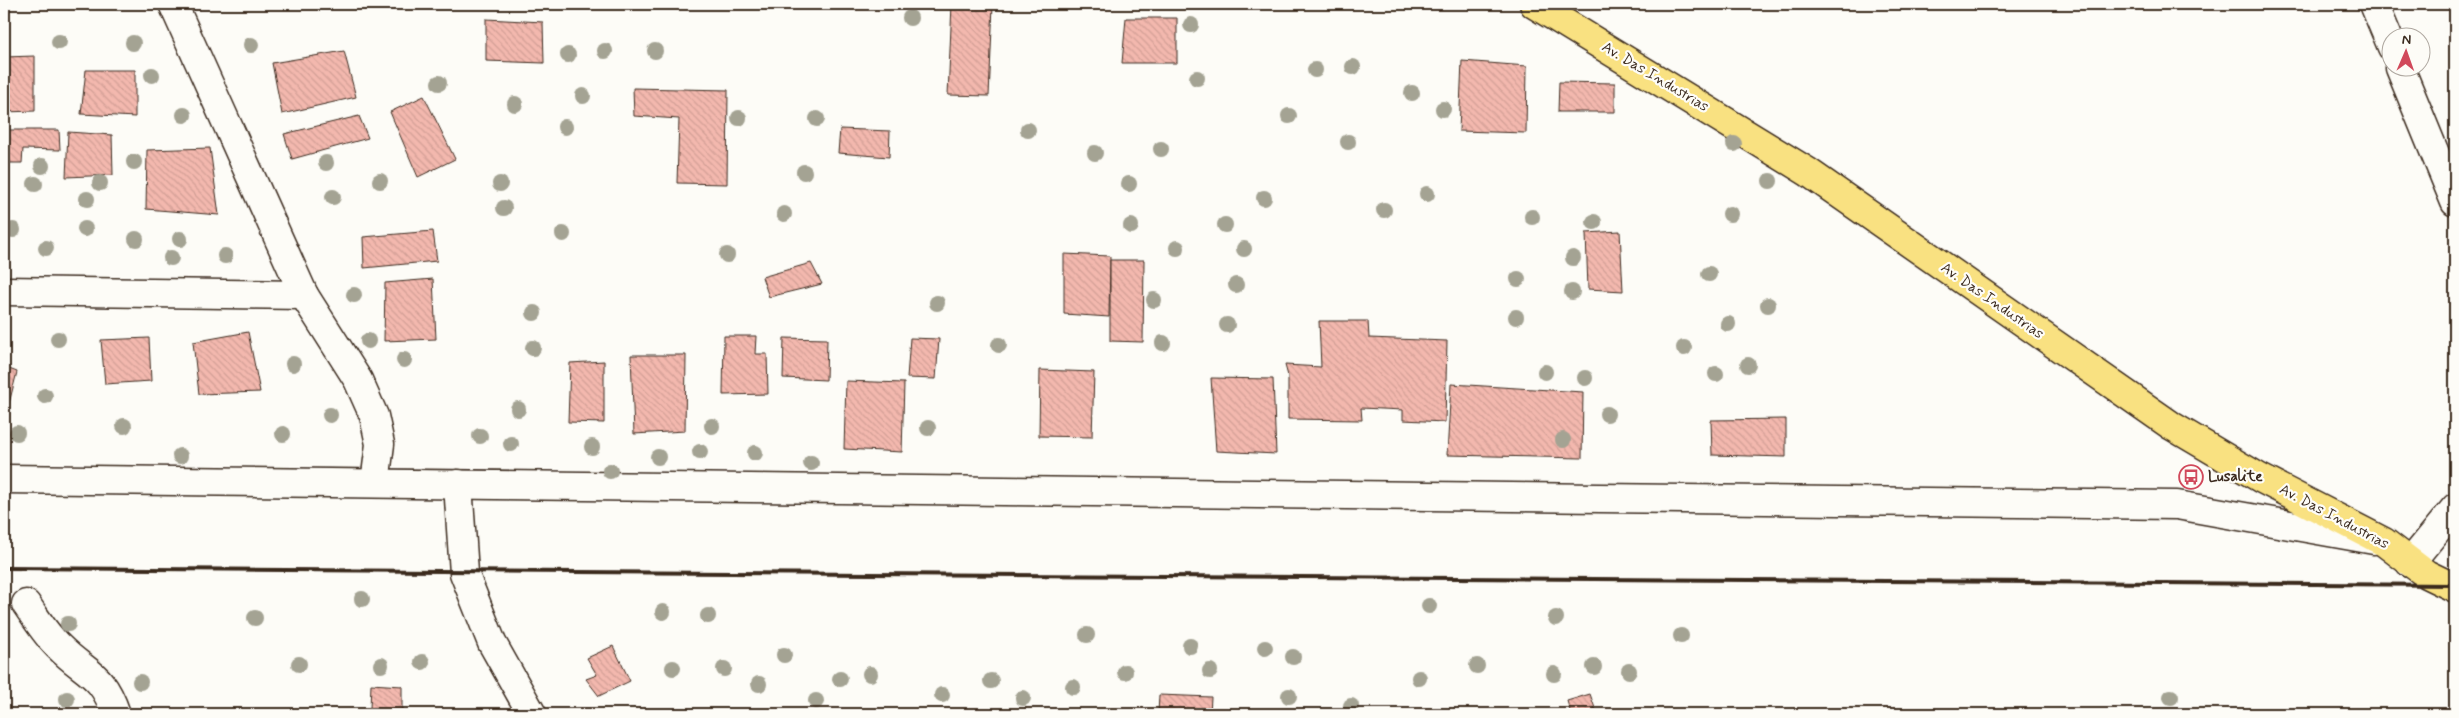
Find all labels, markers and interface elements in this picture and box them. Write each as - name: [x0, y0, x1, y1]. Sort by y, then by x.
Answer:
- north arrow: [2382, 28, 2432, 78]
- text: N: [2401, 31, 2411, 49]
- street label: Av. Das Industrias: [1598, 37, 1712, 117]
- street label: Av. Das Industrias: [1937, 258, 2048, 344]
- bus stop icon: Lusalite: [2178, 464, 2204, 490]
- place label: Lusalite: [2208, 467, 2263, 487]
- street label: Av. Das Industrias: [2276, 480, 2393, 554]

